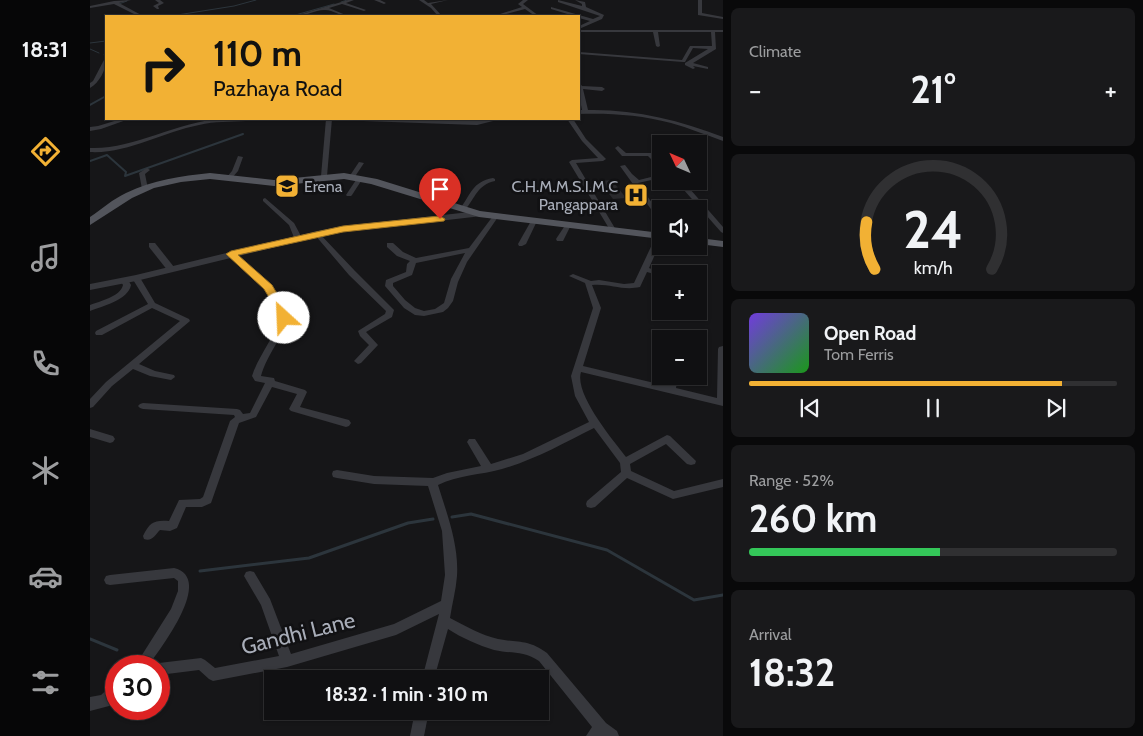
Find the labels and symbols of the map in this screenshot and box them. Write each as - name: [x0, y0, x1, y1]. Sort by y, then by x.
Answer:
- north arrow: [652, 135, 708, 190]
- pin: [419, 168, 461, 219]
- school or university icon: Erena: [274, 173, 300, 199]
- place label: Erena: [304, 177, 343, 196]
- place label: C.H.M.M.S.I.M.C Pangappara: [512, 177, 618, 214]
- hospital icon: C.H.M.M.S.I.M.C Pangappara: [623, 182, 649, 208]
- position arrow: [257, 291, 309, 343]
- street label: Gandhi Lane: [238, 606, 358, 661]
- speed limit sign: 30: [105, 655, 170, 720]

